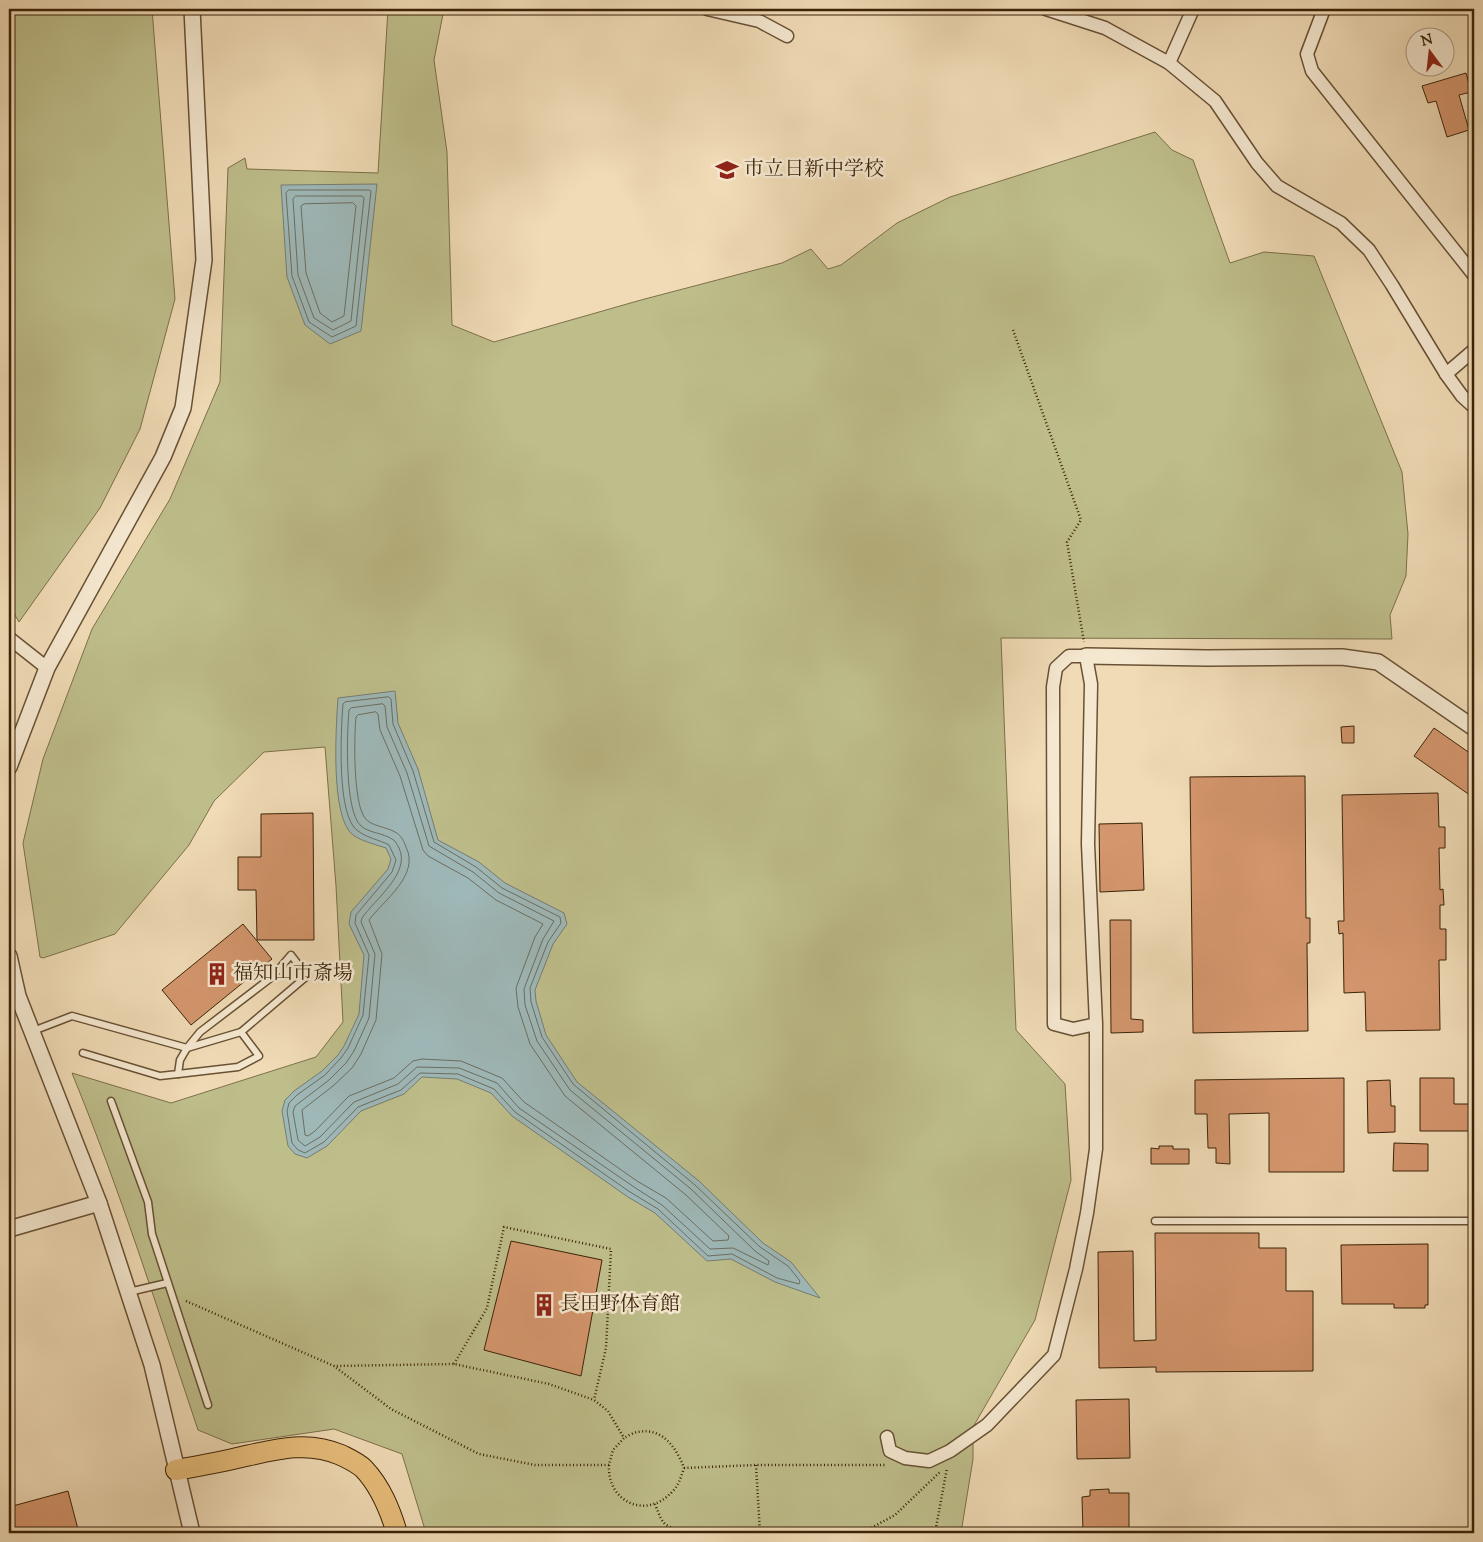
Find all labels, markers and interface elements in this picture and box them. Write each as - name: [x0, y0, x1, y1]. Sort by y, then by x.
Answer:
- north arrow: [1406, 28, 1456, 78]
- text: N: [1419, 30, 1435, 52]
- place label: 市立日新中学校: [744, 156, 884, 185]
- school or university icon: 市立日新中学校: [714, 157, 740, 183]
- place label: 福知山市斎場: [233, 960, 353, 989]
- building icon: 福知山市斎場: [204, 961, 230, 987]
- place label: 長田野体育館: [560, 1291, 680, 1320]
- building icon: 長田野体育館: [531, 1292, 557, 1318]

